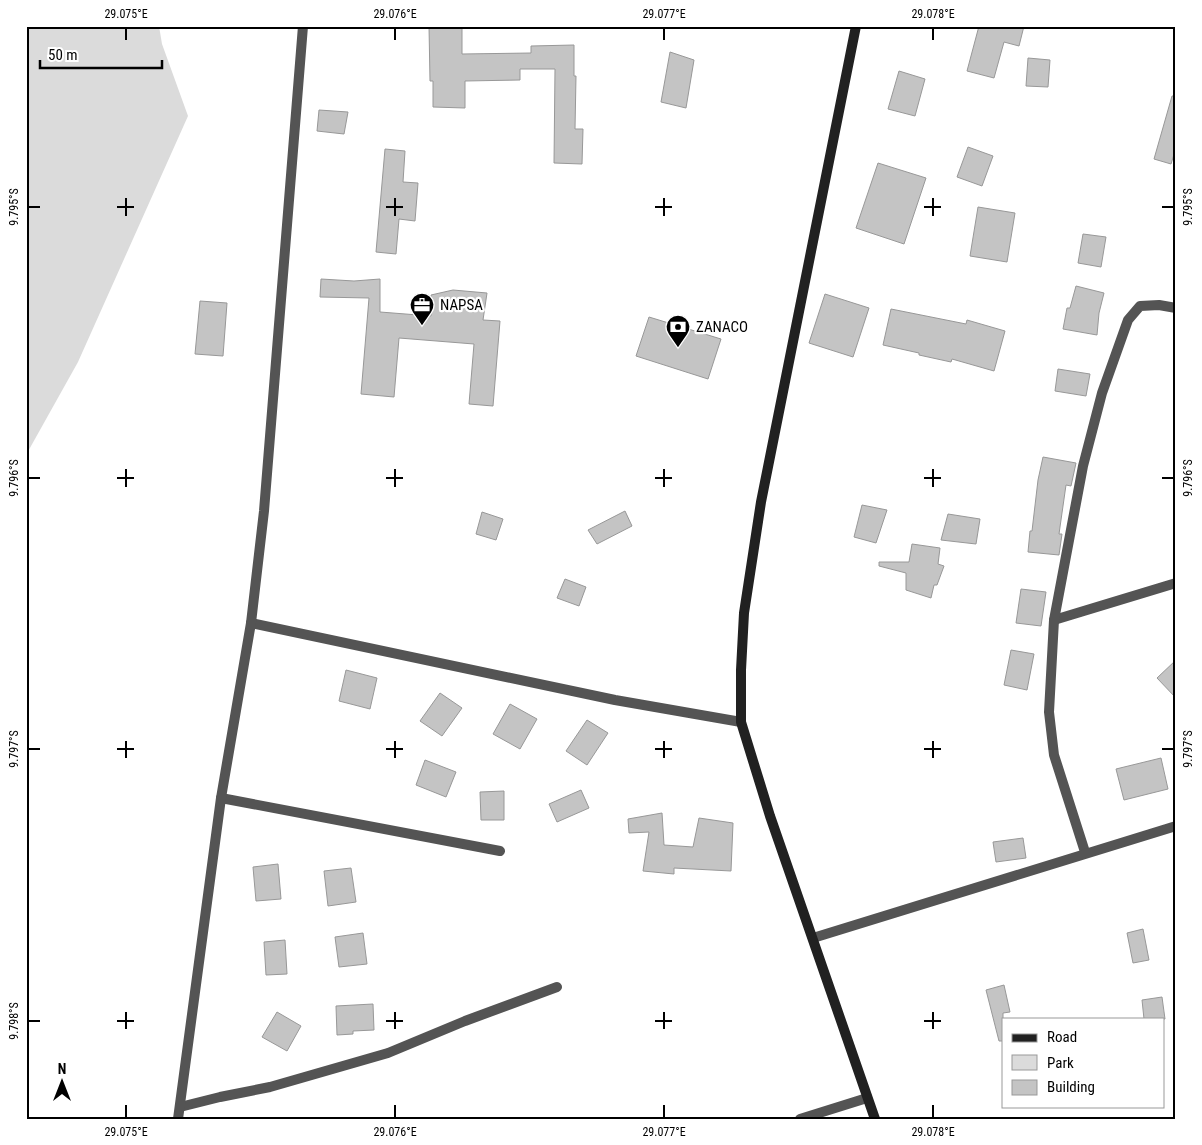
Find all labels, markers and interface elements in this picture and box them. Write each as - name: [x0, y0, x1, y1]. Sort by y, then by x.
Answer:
- text: 29.075°E: [104, 7, 148, 21]
- text: 29.076°E: [373, 7, 417, 21]
- text: 29.077°E: [642, 7, 686, 21]
- text: 29.078°E: [911, 7, 955, 21]
- scale bar: [40, 38, 162, 70]
- text: 50 m: [48, 46, 78, 64]
- text: 9.795°S: [7, 188, 21, 226]
- text: 9.795°S: [1181, 188, 1195, 226]
- office icon: NAPSA: [409, 292, 435, 326]
- place label: NAPSA: [440, 296, 483, 314]
- bank icon: ZANACO: [665, 314, 691, 348]
- place label: ZANACO: [696, 318, 748, 336]
- text: 9.796°S: [7, 459, 21, 497]
- text: 9.796°S: [1181, 459, 1195, 497]
- text: 9.797°S: [7, 730, 21, 768]
- text: 9.797°S: [1181, 730, 1195, 768]
- text: 9.798°S: [7, 1002, 21, 1040]
- legend: [1002, 1018, 1164, 1108]
- text: Road: [1047, 1028, 1077, 1046]
- text: Park: [1047, 1054, 1074, 1072]
- north arrow: [38, 1058, 88, 1108]
- text: N: [58, 1061, 66, 1077]
- text: Building: [1047, 1078, 1095, 1096]
- text: 29.075°E: [104, 1125, 148, 1139]
- text: 29.076°E: [373, 1125, 417, 1139]
- text: 29.077°E: [642, 1125, 686, 1139]
- text: 29.078°E: [911, 1125, 955, 1139]

